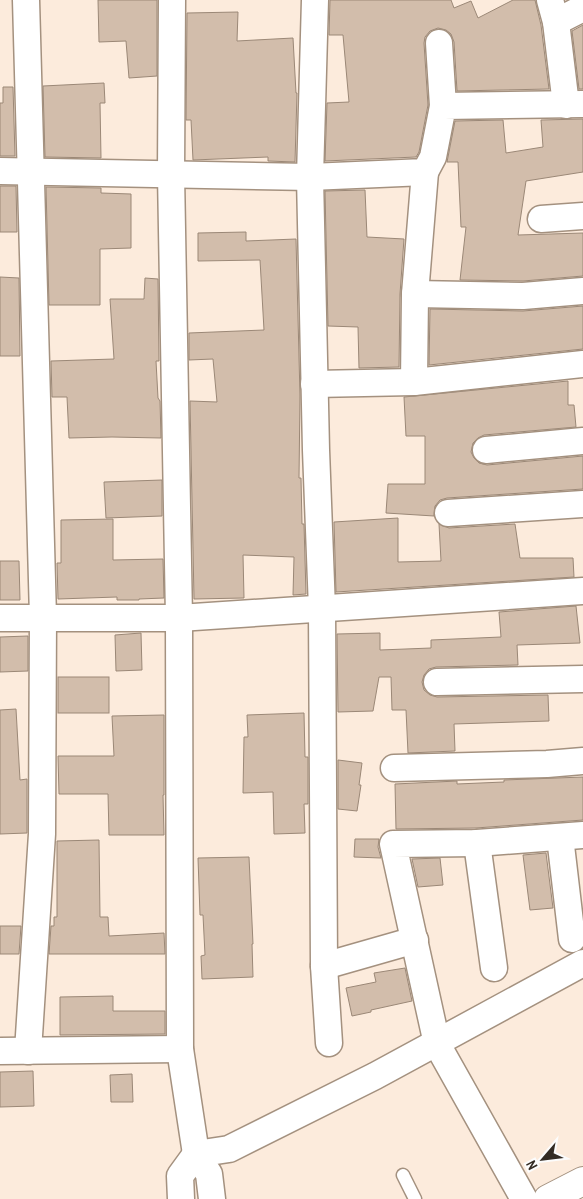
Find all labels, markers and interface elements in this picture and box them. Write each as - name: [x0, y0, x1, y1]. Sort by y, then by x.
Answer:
- north arrow: [518, 1134, 568, 1184]
- text: N: [522, 1157, 541, 1173]

